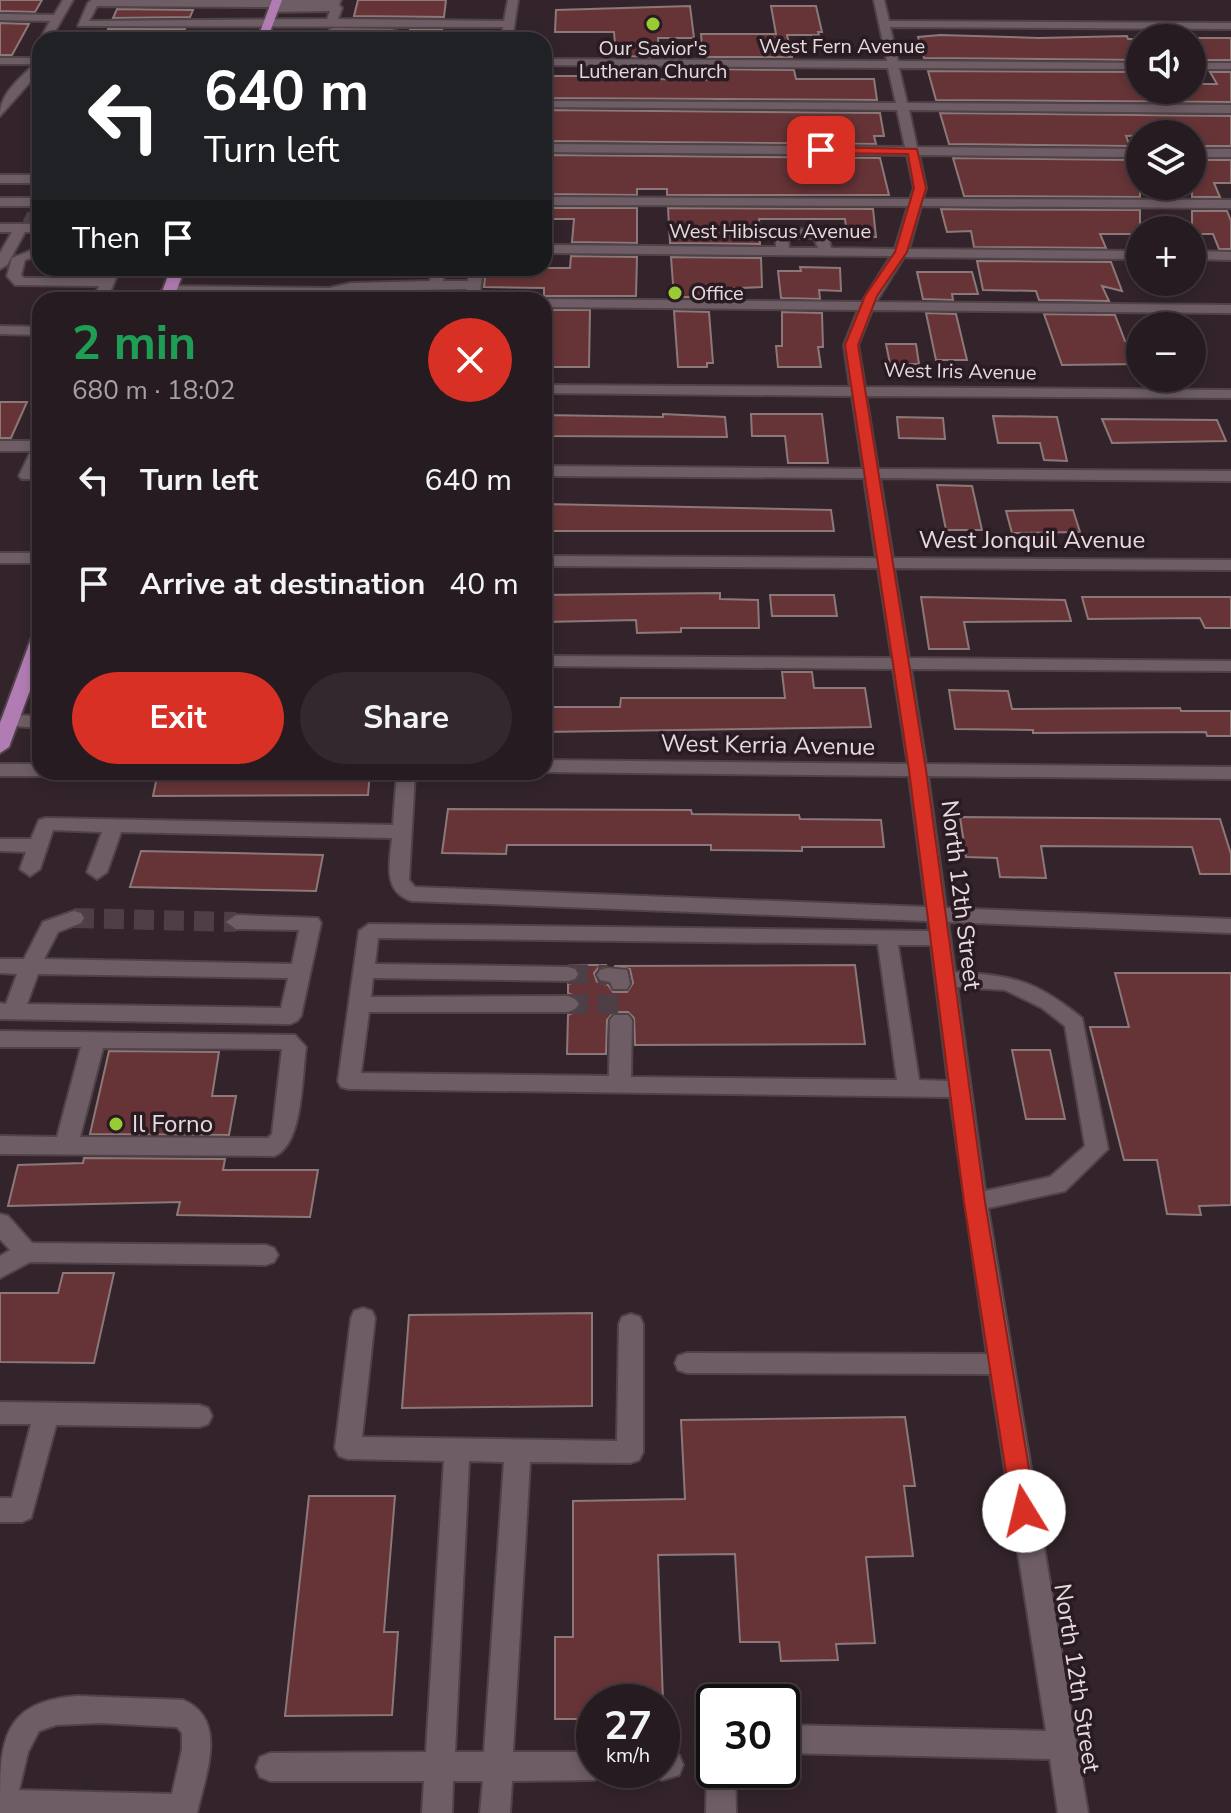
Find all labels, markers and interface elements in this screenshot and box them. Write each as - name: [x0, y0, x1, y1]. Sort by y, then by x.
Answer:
- marker: Our Savior's Lutheran Church: [644, 15, 662, 33]
- map controls: [1126, 24, 1206, 392]
- button: sound: [1126, 24, 1206, 104]
- street label: West Fern Avenue: [759, 33, 925, 60]
- place label: Our Savior's Lutheran Church: [579, 35, 727, 85]
- text: 640 m: [204, 53, 369, 130]
- icon: left: [72, 64, 176, 168]
- pin: [787, 116, 855, 184]
- button: layers: [1126, 120, 1206, 200]
- text: Turn left: [204, 126, 339, 175]
- icon: arrive: [799, 128, 843, 172]
- icon: arrive: [156, 216, 200, 260]
- button: +: [1126, 216, 1206, 296]
- text: Then: [72, 218, 140, 259]
- street label: West Hibiscus Avenue: [669, 218, 871, 245]
- place label: Office: [691, 280, 744, 307]
- marker: Office: [666, 284, 684, 302]
- text: 2 min: [72, 310, 196, 376]
- button: −: [1126, 312, 1206, 392]
- button: close: [428, 318, 512, 402]
- street label: West Iris Avenue: [883, 357, 1037, 386]
- text: 680 m · 18:02: [72, 373, 235, 408]
- icon: left: [72, 458, 116, 502]
- text: Turn left: [140, 460, 258, 501]
- text: 640 m: [425, 460, 512, 501]
- street label: West Jonquil Avenue: [919, 524, 1145, 556]
- icon: arrive: [72, 562, 116, 606]
- text: Arrive at destination: [140, 564, 425, 605]
- text: 40 m: [449, 564, 519, 605]
- button: Exit: [72, 672, 284, 764]
- button: Share: [300, 672, 512, 764]
- street label: West Kerria Avenue: [660, 727, 876, 763]
- street label: North 12th Street: [933, 798, 989, 992]
- place label: Il Forno: [132, 1108, 213, 1140]
- marker: Il Forno: [107, 1115, 125, 1133]
- position arrow: [982, 1469, 1066, 1553]
- street label: North 12th Street: [1046, 1581, 1108, 1775]
- speed limit sign: 30: [696, 1684, 800, 1788]
- text: 27: [604, 1699, 652, 1753]
- text: km/h: [606, 1742, 650, 1769]

